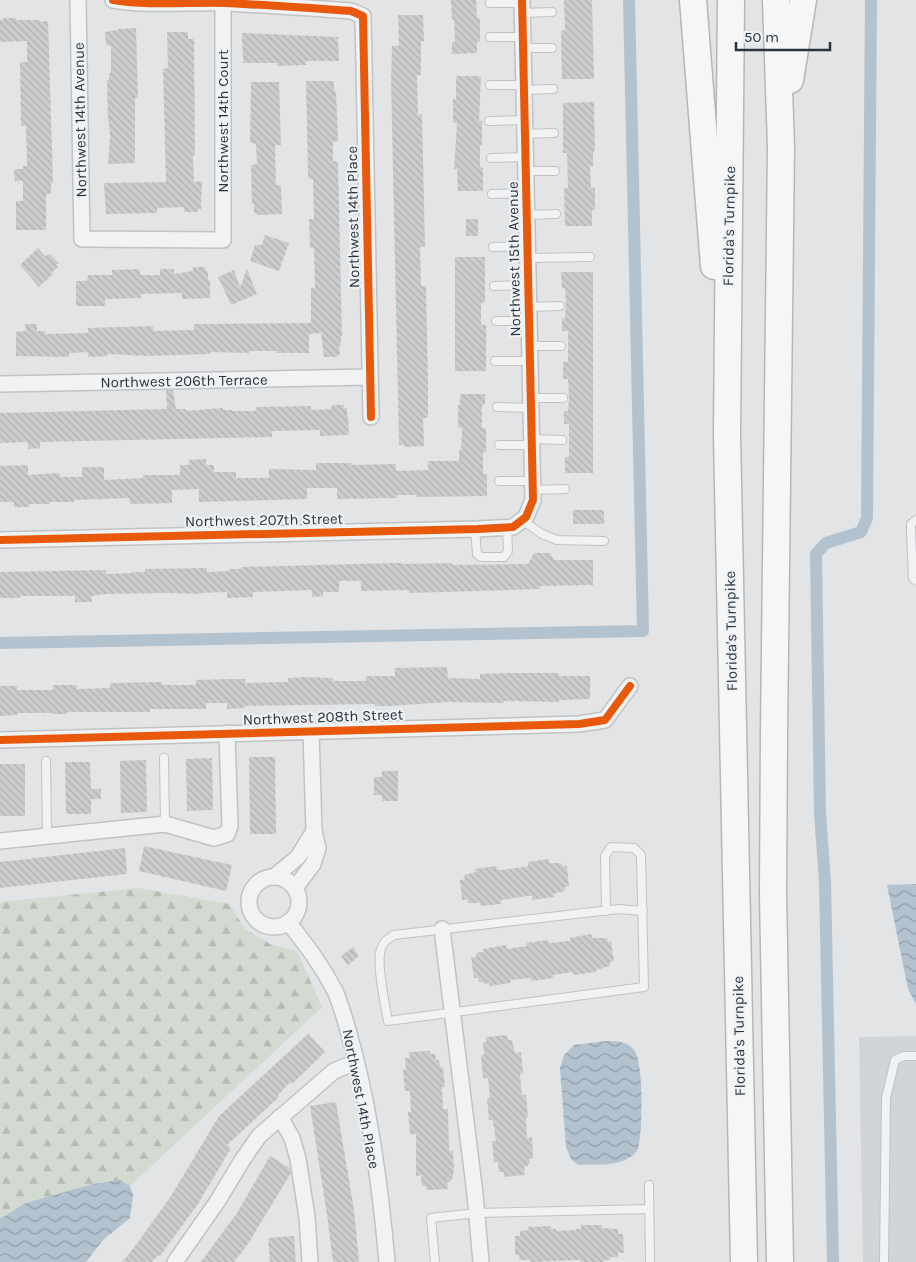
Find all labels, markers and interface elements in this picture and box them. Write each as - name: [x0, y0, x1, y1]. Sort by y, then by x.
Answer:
- scale bar: [736, 20, 830, 52]
- text: 50 m: [744, 28, 779, 46]
- street label: Northwest 14th Avenue: [70, 42, 90, 198]
- street label: Northwest 14th Court: [214, 49, 232, 193]
- street label: Northwest 14th Place: [343, 146, 363, 288]
- street label: Florida's Turnpike: [719, 166, 739, 286]
- street label: Northwest 15th Avenue: [504, 181, 524, 337]
- street label: Northwest 206th Terrace: [100, 371, 268, 391]
- street label: Northwest 207th Street: [185, 510, 344, 530]
- street label: Florida's Turnpike: [721, 571, 741, 691]
- street label: Northwest 208th Street: [243, 705, 404, 729]
- street label: Florida's Turnpike: [729, 976, 749, 1096]
- street label: Northwest 14th Place: [339, 1028, 383, 1170]

